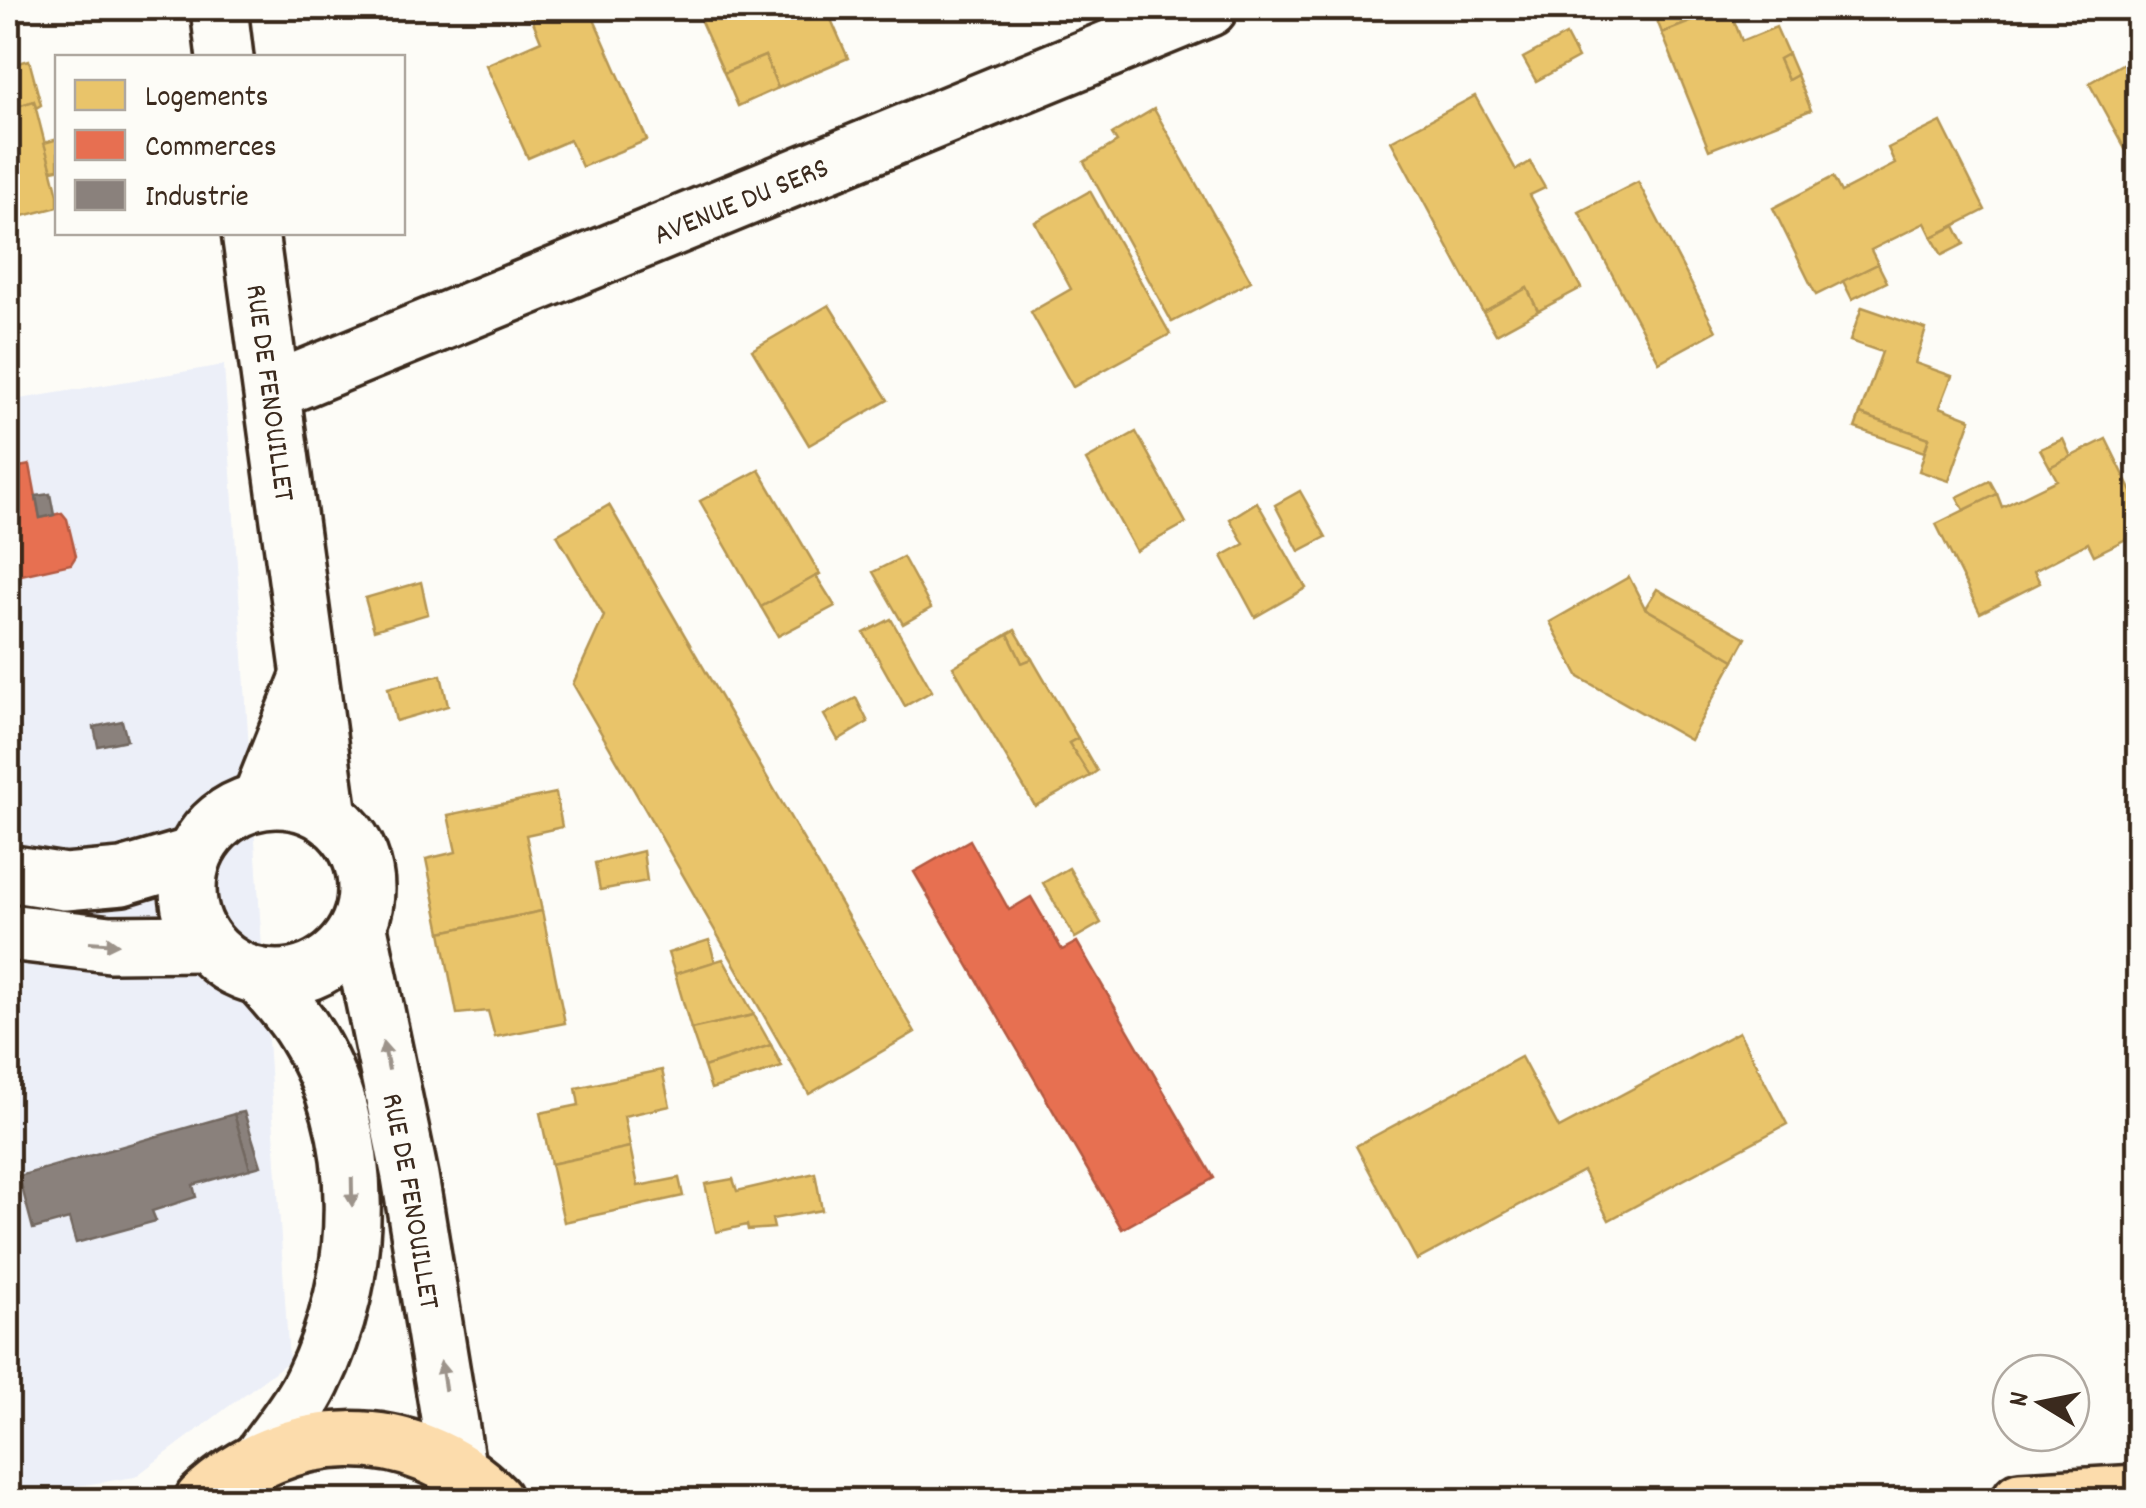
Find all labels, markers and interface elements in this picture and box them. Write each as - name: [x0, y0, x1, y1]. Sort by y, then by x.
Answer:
- legend: [55, 55, 405, 235]
- text: Logements: [145, 78, 268, 121]
- text: Commerces: [145, 128, 277, 171]
- street label: AVENUE DU SERS: [648, 149, 836, 259]
- text: Industrie: [145, 178, 249, 221]
- street label: RUE DE FENOUILLET: [231, 282, 303, 504]
- one-way arrow: [89, 935, 121, 951]
- one-way arrow: [377, 1040, 393, 1071]
- street label: RUE DE FENOUILLET: [368, 1090, 448, 1313]
- one-way arrow: [344, 1176, 360, 1208]
- north arrow: [1991, 1353, 2091, 1453]
- one-way arrow: [435, 1360, 450, 1391]
- text: N: [2000, 1389, 2042, 1410]

